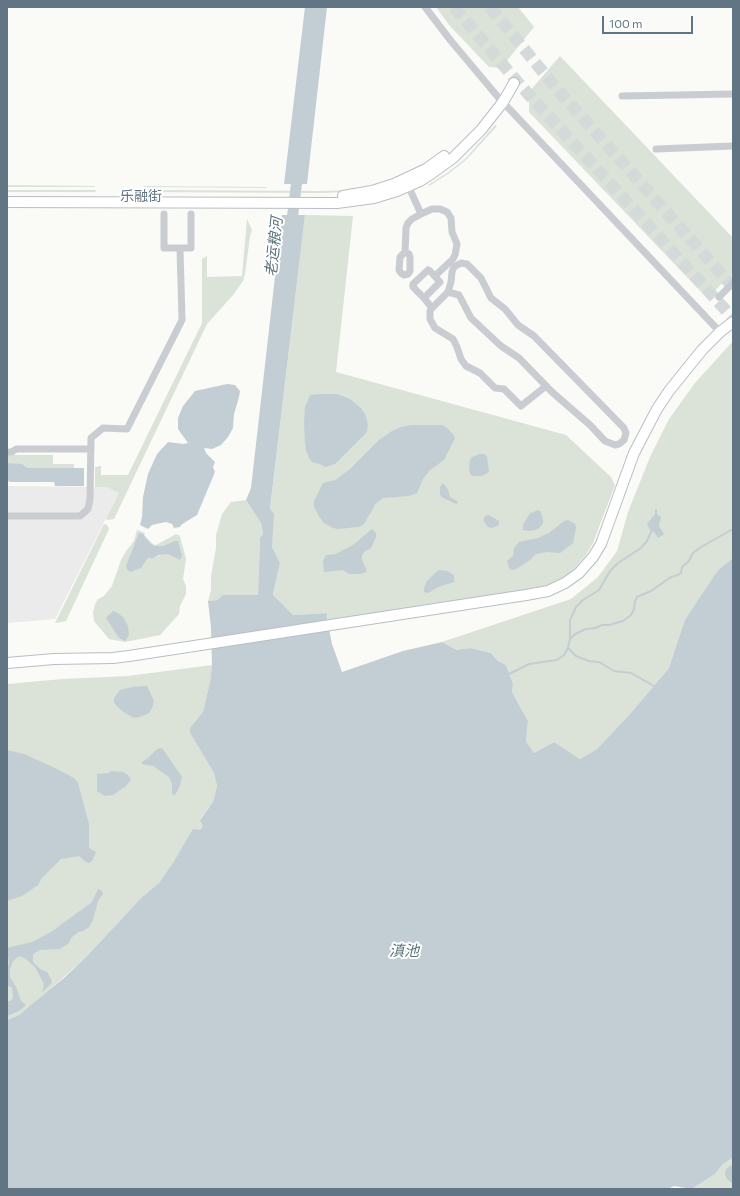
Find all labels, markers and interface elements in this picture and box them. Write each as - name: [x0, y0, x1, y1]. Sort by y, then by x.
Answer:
- scale bar: [604, 8, 695, 34]
- text: 100 m: [609, 16, 643, 30]
- street label: 乐融街: [120, 188, 162, 204]
- water label: 老运粮河: [262, 216, 286, 278]
- water label: 滇池: [389, 942, 419, 960]

